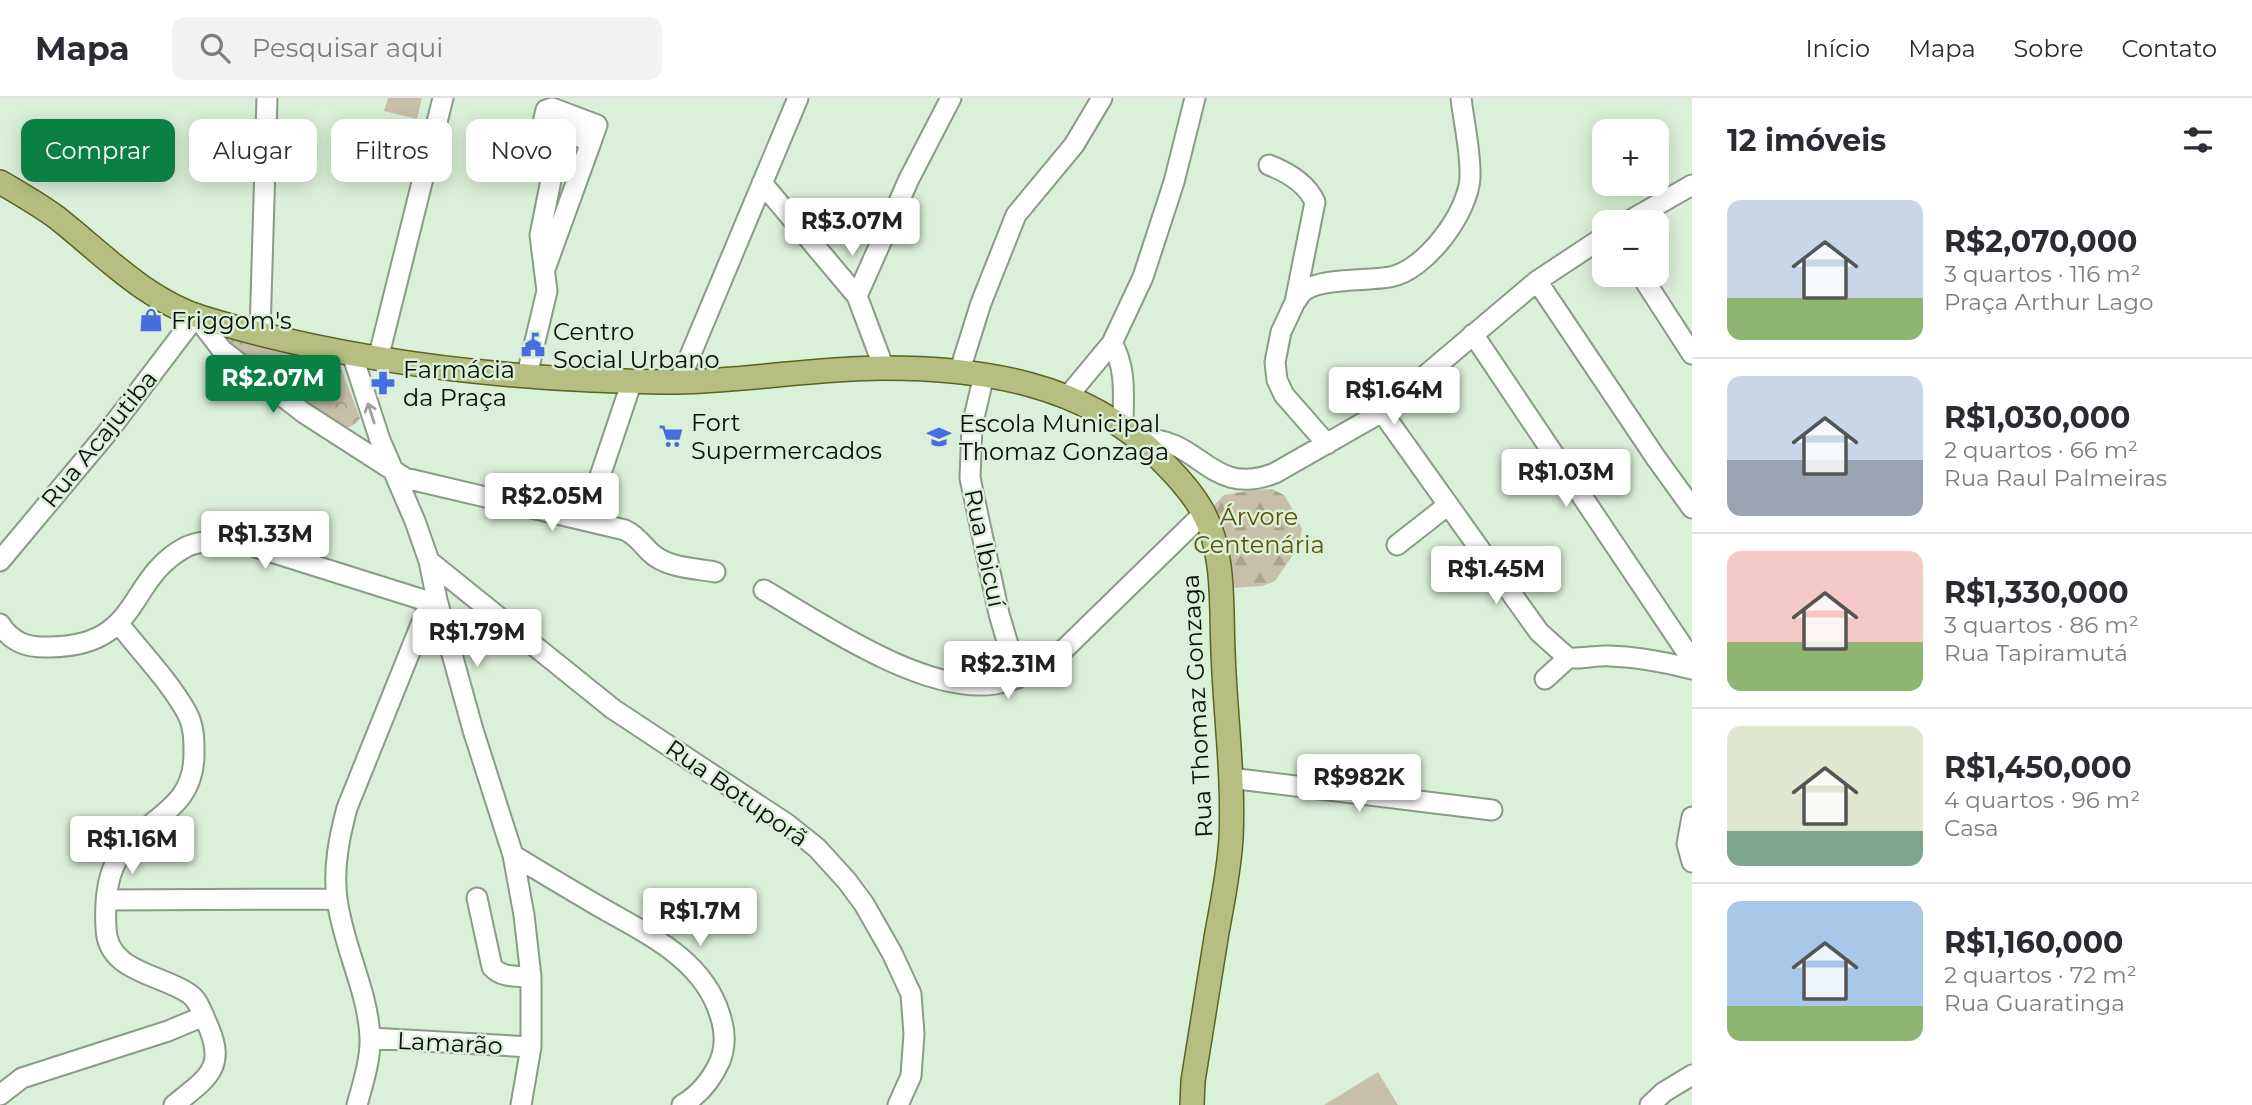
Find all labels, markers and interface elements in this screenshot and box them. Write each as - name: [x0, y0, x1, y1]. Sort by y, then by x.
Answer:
- search box: [172, 17, 662, 80]
- text: Mapa: [35, 28, 130, 68]
- icon: search: [196, 29, 234, 67]
- text: Pesquisar aqui: [252, 32, 443, 64]
- text: Início: [1805, 34, 1870, 63]
- text: Mapa: [1908, 34, 1976, 63]
- text: Sobre: [2014, 34, 2083, 63]
- text: Contato: [2121, 34, 2217, 63]
- chip: Comprar: [21, 119, 175, 182]
- chip: Alugar: [189, 119, 317, 182]
- chip: Filtros: [331, 119, 452, 182]
- chip: Novo: [466, 119, 576, 182]
- map controls: [1592, 119, 1669, 287]
- button: +: [1592, 119, 1669, 196]
- icon: filters: [2179, 121, 2217, 159]
- text: 12 imóveis: [1727, 122, 1886, 159]
- pin: R$3.07M: [787, 198, 917, 258]
- text: R$3.07M: [801, 207, 903, 235]
- button: −: [1592, 210, 1669, 287]
- text: R$2,070,000: [1944, 223, 2137, 260]
- icon: home: [1783, 228, 1867, 312]
- text: 3 quartos · 116 m²: [1944, 260, 2141, 288]
- text: Praça Arthur Lago: [1944, 288, 2153, 316]
- shop icon: Friggom's: [137, 306, 165, 334]
- place label: Friggom's: [171, 306, 292, 335]
- place label: Centro Social Urbano: [553, 317, 720, 374]
- public building icon: Centro Social Urbano: [519, 331, 547, 359]
- place label: Farmácia da Praça: [403, 355, 515, 412]
- pin: R$2.07M: [208, 356, 338, 415]
- text: R$2.07M: [222, 364, 324, 392]
- street label: Rua Acajutiba: [35, 365, 163, 513]
- pin: R$1.64M: [1329, 368, 1459, 427]
- pharmacy icon: Farmácia da Praça: [369, 369, 397, 397]
- text: R$1.64M: [1345, 376, 1443, 404]
- text: R$1,030,000: [1944, 399, 2131, 436]
- one-way arrow: [364, 403, 376, 425]
- icon: home: [1783, 404, 1867, 488]
- place label: Fort Supermercados: [691, 408, 882, 465]
- place label: Escola Municipal Thomaz Gonzaga: [959, 409, 1169, 466]
- supermarket icon: Fort Supermercados: [657, 422, 685, 450]
- school or university icon: Escola Municipal Thomaz Gonzaga: [925, 423, 953, 451]
- text: 2 quartos · 66 m²: [1944, 436, 2138, 464]
- pin: R$1.03M: [1501, 450, 1631, 509]
- text: R$1.03M: [1517, 458, 1615, 486]
- text: Rua Raul Palmeiras: [1944, 464, 2167, 492]
- pin: R$2.05M: [487, 474, 617, 533]
- text: R$2.05M: [501, 482, 603, 510]
- street label: Rua Ibicuí: [958, 486, 1012, 611]
- park label: Árvore Centenária: [1193, 502, 1325, 559]
- pin: R$1.33M: [200, 512, 330, 571]
- text: R$1.33M: [217, 520, 313, 548]
- pin: R$1.45M: [1431, 546, 1561, 606]
- text: R$1.45M: [1447, 555, 1545, 583]
- street label: Rua Thomaz Gonzaga: [1176, 573, 1218, 839]
- text: R$1,330,000: [1944, 574, 2129, 611]
- icon: home: [1783, 579, 1867, 663]
- pin: R$1.79M: [412, 610, 542, 669]
- text: 3 quartos · 86 m²: [1944, 611, 2139, 639]
- text: R$1.79M: [429, 618, 525, 646]
- text: Rua Tapiramutá: [1944, 639, 2128, 667]
- pin: R$2.31M: [943, 642, 1073, 701]
- text: R$2.31M: [960, 650, 1056, 678]
- street label: Rua Botuporã: [660, 733, 814, 853]
- text: R$1,450,000: [1944, 749, 2132, 786]
- pin: R$982K: [1302, 754, 1416, 814]
- icon: home: [1783, 754, 1867, 838]
- text: R$982K: [1313, 763, 1405, 791]
- text: 4 quartos · 96 m²: [1944, 786, 2140, 814]
- text: Casa: [1944, 814, 1999, 842]
- pin: R$1.16M: [67, 816, 197, 876]
- text: R$1.16M: [86, 825, 178, 853]
- pin: R$1.7M: [643, 888, 757, 948]
- text: R$1.7M: [659, 897, 741, 925]
- text: R$1,160,000: [1944, 924, 2123, 961]
- icon: home: [1783, 929, 1867, 1013]
- text: 2 quartos · 72 m²: [1944, 961, 2137, 989]
- text: Rua Guaratinga: [1944, 989, 2125, 1017]
- street label: Lamarão: [396, 1026, 504, 1060]

